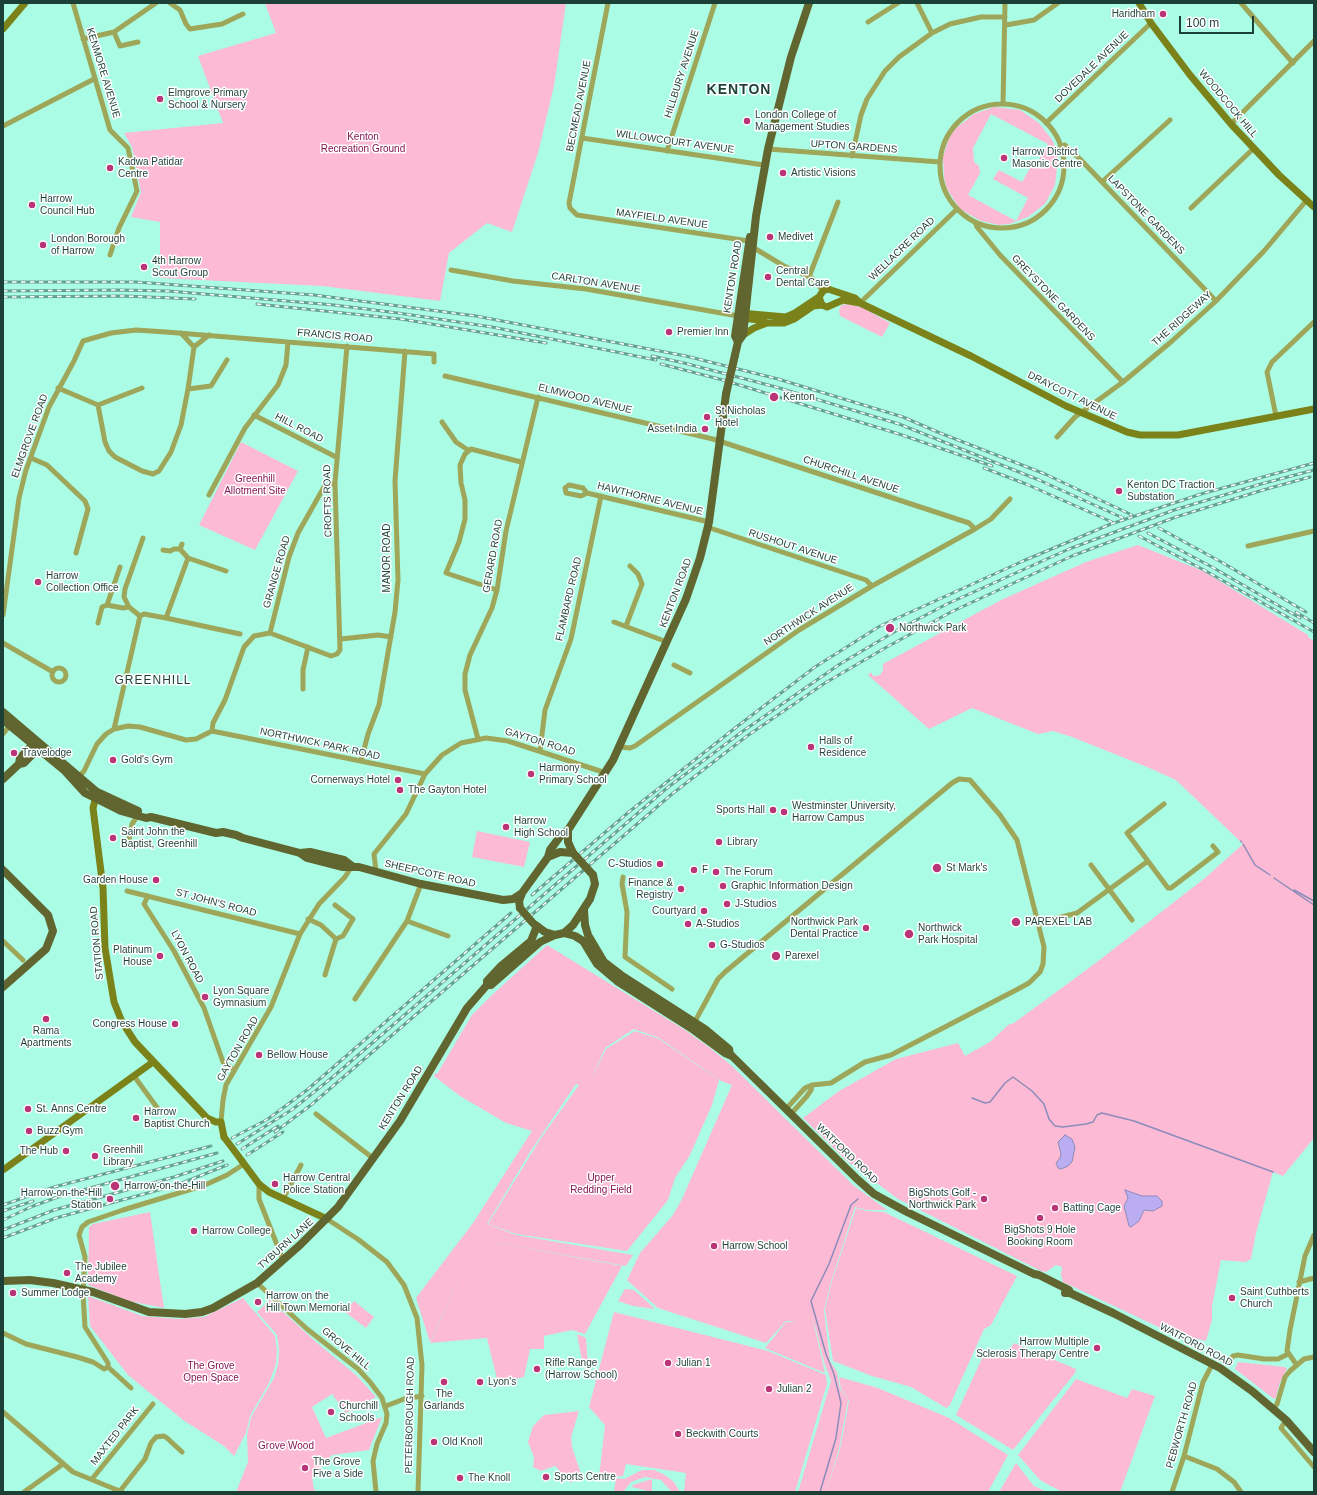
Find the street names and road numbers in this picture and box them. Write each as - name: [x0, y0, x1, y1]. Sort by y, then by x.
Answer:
- street label: KENMORE AVENUE: [84, 26, 122, 120]
- street label: HILLBURY AVENUE: [662, 28, 702, 120]
- street label: DOVEDALE AVENUE: [1053, 29, 1131, 105]
- street label: BECMEAD AVENUE: [564, 59, 594, 153]
- street label: WOODCOCK HILL: [1196, 68, 1260, 140]
- street label: WILLOWCOURT AVENUE: [615, 128, 735, 156]
- street label: UPTON GARDENS: [810, 138, 898, 156]
- street label: LAPSTONE GARDENS: [1105, 173, 1187, 257]
- street label: MAYFIELD AVENUE: [615, 207, 709, 231]
- street label: WELLACRE ROAD: [867, 215, 937, 283]
- street label: KENTON ROAD: [721, 240, 745, 314]
- street label: GREYSTONE GARDENS: [1009, 253, 1097, 343]
- street label: CARLTON AVENUE: [551, 270, 641, 296]
- street label: THE RIDGEWAY: [1150, 289, 1214, 349]
- street label: FRANCIS ROAD: [297, 327, 373, 345]
- street label: DRAYCOTT AVENUE: [1026, 369, 1118, 423]
- street label: ELMWOOD AVENUE: [537, 382, 633, 416]
- street label: ELMGROVE ROAD: [9, 392, 51, 480]
- street label: HILL ROAD: [273, 411, 325, 445]
- street label: CHURCHILL AVENUE: [801, 454, 901, 496]
- street label: CROFTS ROAD: [321, 465, 335, 537]
- street label: HAWTHORNE AVENUE: [596, 480, 704, 518]
- street label: GERARD ROAD: [481, 518, 505, 594]
- street label: MANOR ROAD: [381, 524, 393, 592]
- street label: RUSHOUT AVENUE: [747, 527, 839, 567]
- street label: GRANGE ROAD: [261, 534, 293, 610]
- street label: FLAMBARD ROAD: [553, 556, 585, 642]
- street label: KENTON ROAD: [657, 557, 695, 629]
- street label: NORTHWICK AVENUE: [762, 581, 856, 649]
- street label: NORTHWICK PARK ROAD: [259, 725, 381, 763]
- street label: GAYTON ROAD: [503, 726, 577, 758]
- street label: SHEEPCOTE ROAD: [383, 858, 477, 890]
- street label: ST JOHN'S ROAD: [174, 886, 258, 920]
- street label: STATION ROAD: [88, 906, 106, 980]
- street label: LYON ROAD: [168, 929, 206, 985]
- street label: GAYTON ROAD: [215, 1014, 261, 1084]
- street label: KENTON ROAD: [377, 1064, 425, 1132]
- street label: WATFORD ROAD: [814, 1122, 880, 1186]
- street label: TYBURN LANE: [256, 1216, 316, 1272]
- street label: WATFORD ROAD: [1157, 1321, 1235, 1369]
- street label: GROVE HILL: [319, 1325, 373, 1373]
- street label: PETERBOROUGH ROAD: [403, 1357, 417, 1473]
- street label: PEBWORTH ROAD: [1164, 1380, 1200, 1470]
- street label: MAXTED PARK: [88, 1404, 142, 1468]

